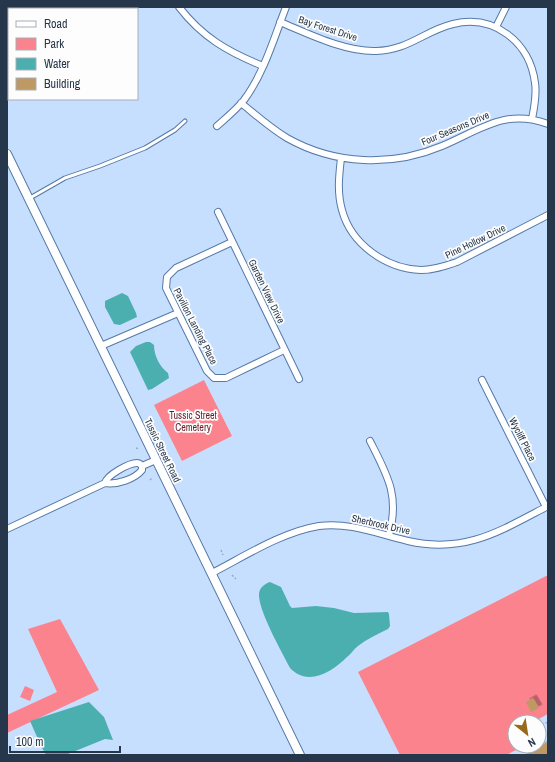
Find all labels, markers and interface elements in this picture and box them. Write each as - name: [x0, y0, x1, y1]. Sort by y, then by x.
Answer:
- legend: [8, 8, 138, 100]
- street label: Bay Forest Drive: [297, 13, 359, 44]
- text: Road: [44, 16, 68, 32]
- text: Park: [44, 36, 64, 52]
- text: Water: [44, 56, 71, 72]
- text: Building: [44, 76, 81, 92]
- street label: Four Seasons Drive: [419, 108, 492, 149]
- street label: Pine Hollow Drive: [443, 221, 508, 262]
- street label: Garden View Drive: [245, 257, 288, 326]
- street label: Pavilion Landing Place: [171, 286, 221, 367]
- park label: Tussic Street Cemetery: [169, 409, 218, 434]
- street label: Wycliff Place: [506, 415, 539, 464]
- street label: Tussic Street Road: [141, 416, 184, 484]
- street label: Sherbrook Drive: [350, 511, 412, 538]
- north arrow: [507, 714, 547, 754]
- scale bar: [10, 728, 120, 754]
- text: 100 m: [16, 734, 43, 750]
- text: N: [526, 735, 538, 750]

